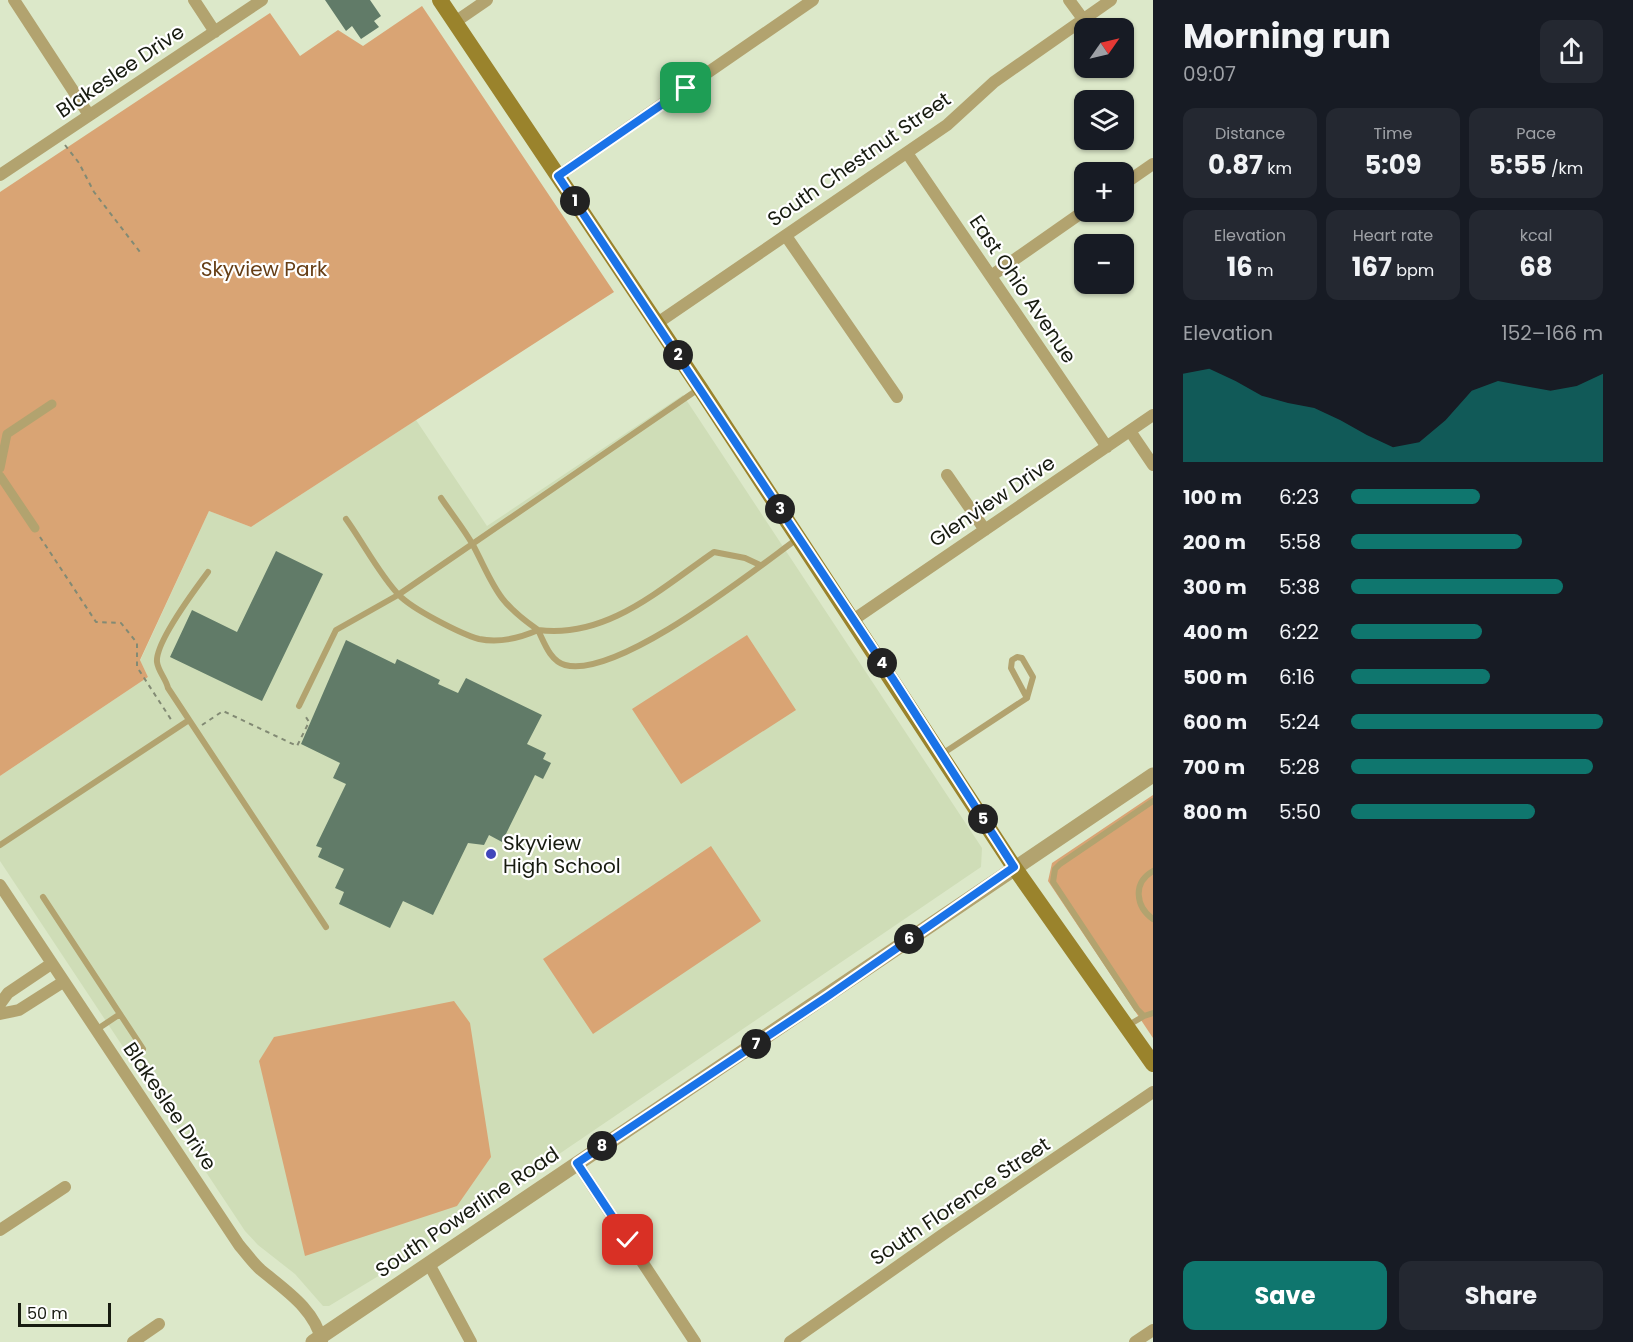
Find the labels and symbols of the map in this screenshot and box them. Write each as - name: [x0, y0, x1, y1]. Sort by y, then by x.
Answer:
- street label: Blakeslee Drive: [50, 18, 190, 124]
- north arrow: [1074, 18, 1134, 78]
- pin: [660, 62, 711, 113]
- street label: South Chestnut Street: [762, 85, 956, 233]
- pin: 1: [560, 186, 590, 216]
- street label: East Ohio Avenue: [963, 209, 1083, 369]
- park label: Skyview Park: [201, 255, 328, 283]
- pin: 2: [663, 340, 693, 370]
- street label: Glenview Drive: [924, 449, 1060, 553]
- pin: 3: [765, 494, 795, 524]
- pin: 4: [867, 648, 897, 678]
- pin: 5: [968, 804, 998, 834]
- place label: Skyview High School: [503, 829, 621, 880]
- marker: Skyview High School: [484, 847, 498, 861]
- pin: 6: [894, 924, 924, 954]
- pin: 7: [741, 1029, 771, 1059]
- street label: Blakeslee Drive: [117, 1036, 223, 1176]
- street label: South Florence Street: [864, 1130, 1056, 1272]
- pin: 8: [587, 1131, 617, 1161]
- street label: South Powerline Road: [370, 1140, 564, 1284]
- pin: [602, 1214, 653, 1265]
- scale bar: [18, 1300, 111, 1328]

